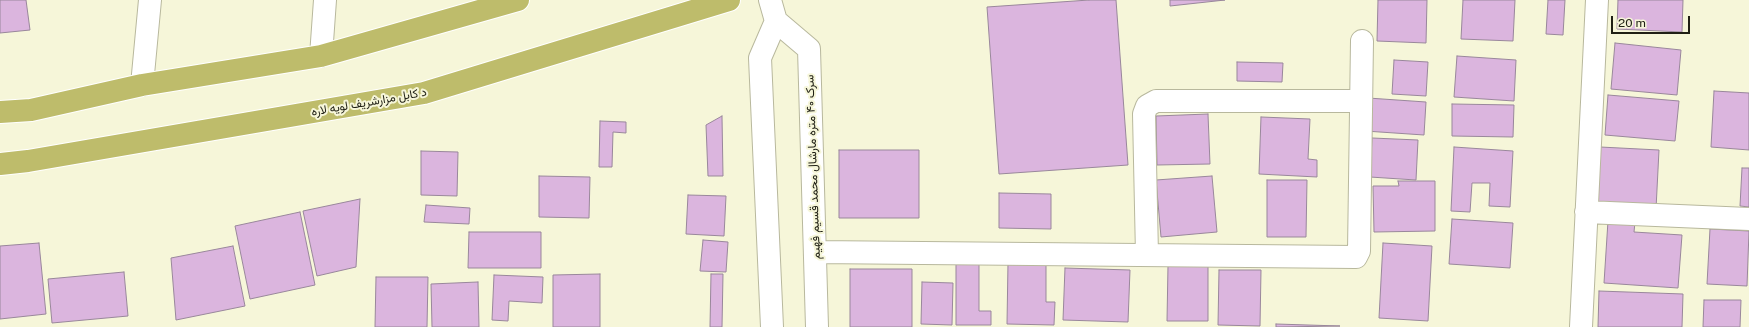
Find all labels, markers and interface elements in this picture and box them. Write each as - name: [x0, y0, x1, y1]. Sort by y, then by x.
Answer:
- scale bar: [1613, 8, 1692, 34]
- text: 20 m: [1618, 16, 1646, 30]
- street label: سرک ۴۰ متره مارشال محمد قسیم فهیم: [803, 74, 823, 260]
- street label: د کابل مزارشریف لویه لاره: [310, 85, 428, 119]

